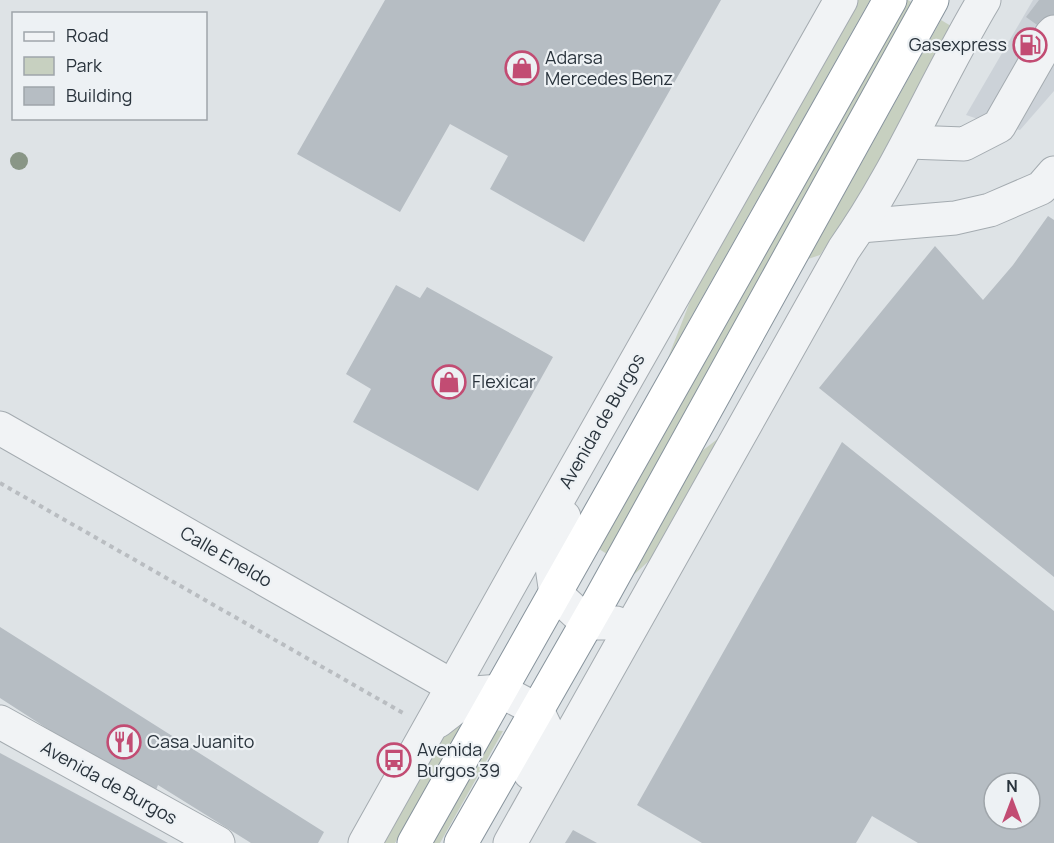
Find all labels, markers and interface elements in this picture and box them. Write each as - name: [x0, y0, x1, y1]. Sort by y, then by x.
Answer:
- legend: [12, 12, 207, 120]
- text: Road: [66, 23, 109, 47]
- fuel station icon: Gasexpress: [1012, 27, 1048, 63]
- place label: Gasexpress: [909, 32, 1007, 56]
- place label: Adarsa Mercedes Benz: [545, 45, 673, 90]
- shop icon: Adarsa Mercedes Benz: [504, 50, 540, 86]
- text: Park: [66, 53, 103, 77]
- text: Building: [66, 83, 132, 107]
- street label: Avenida de Burgos: [553, 349, 650, 492]
- shop icon: Flexicar: [431, 364, 467, 400]
- place label: Flexicar: [472, 369, 536, 393]
- street label: Calle Eneldo: [176, 520, 277, 592]
- restaurant icon: Casa Juanito: [106, 724, 142, 760]
- place label: Casa Juanito: [147, 729, 254, 753]
- street label: Avenida de Burgos: [37, 735, 182, 830]
- place label: Avenida Burgos 39: [417, 737, 500, 782]
- bus stop icon: Avenida Burgos 39: [376, 742, 412, 778]
- north arrow: [982, 771, 1042, 831]
- text: N: [1006, 775, 1018, 797]

